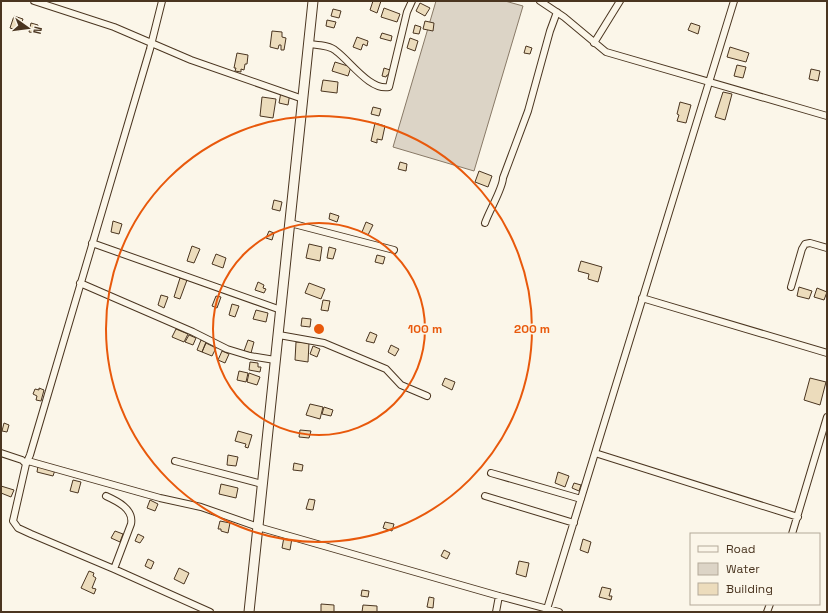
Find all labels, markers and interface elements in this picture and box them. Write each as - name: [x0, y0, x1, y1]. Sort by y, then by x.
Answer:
- north arrow: [8, 8, 48, 48]
- text: N: [30, 25, 45, 36]
- text: 100 m: [408, 321, 442, 337]
- text: 200 m: [514, 321, 550, 337]
- centre of rings: [312, 322, 326, 336]
- legend: [690, 533, 820, 605]
- text: Road: [726, 541, 755, 557]
- text: Water: [726, 561, 760, 577]
- text: Building: [726, 581, 773, 597]

